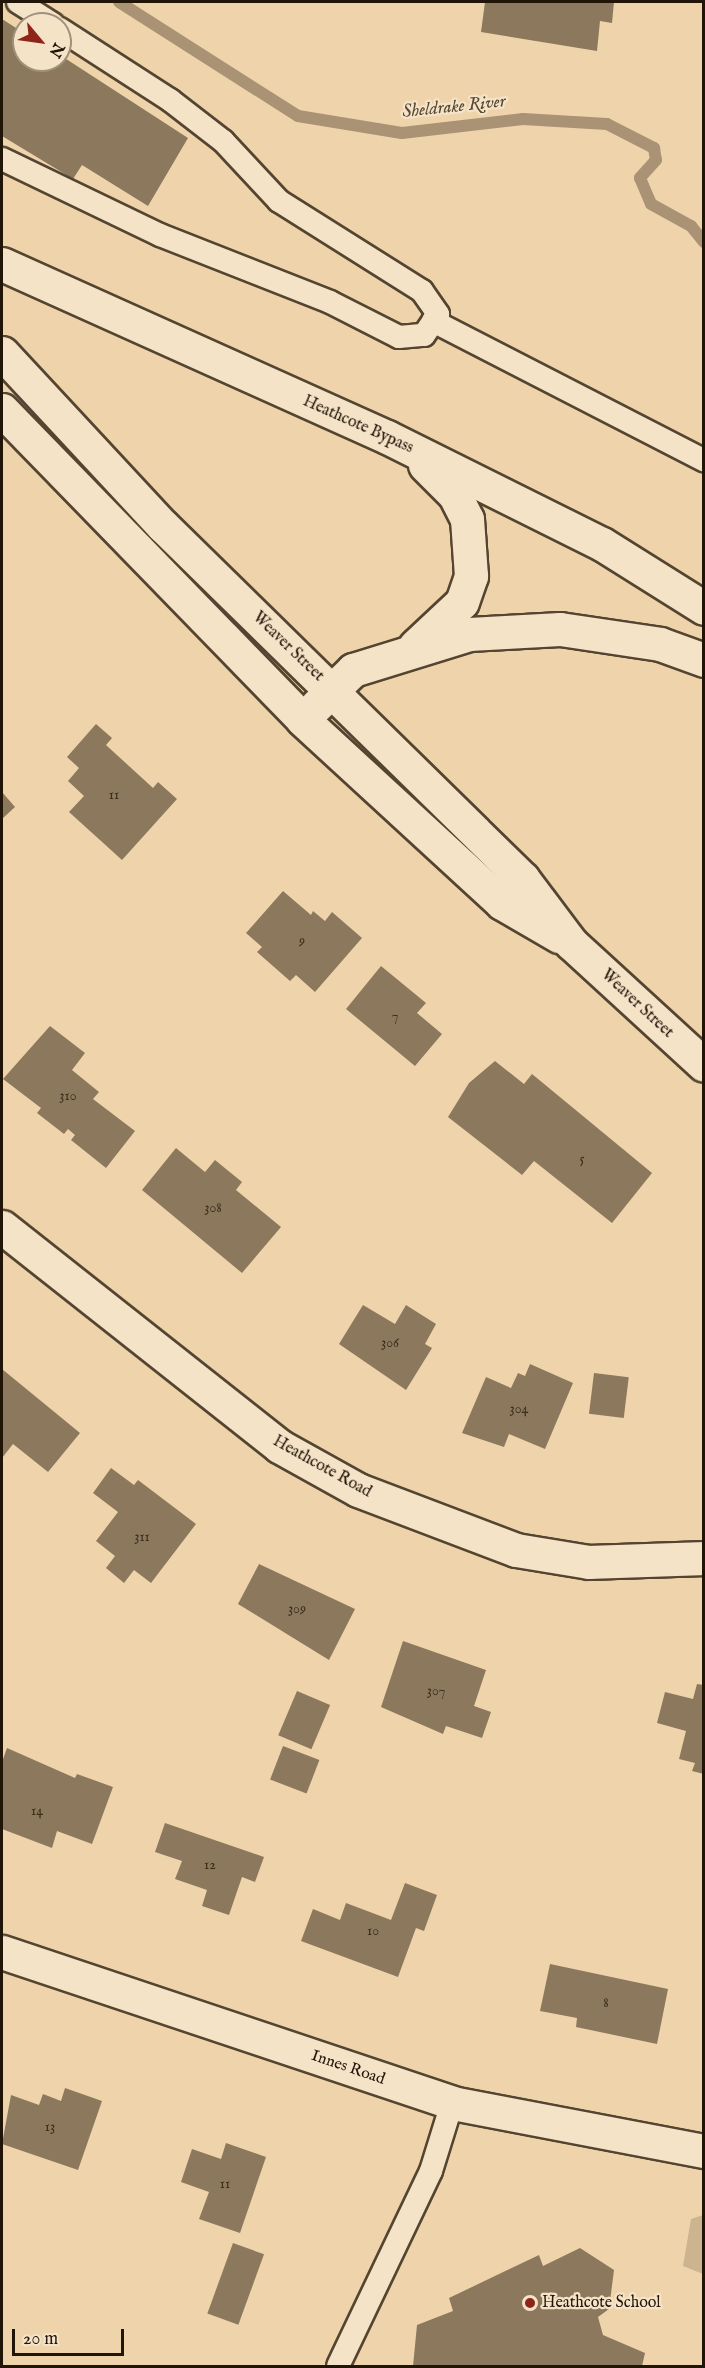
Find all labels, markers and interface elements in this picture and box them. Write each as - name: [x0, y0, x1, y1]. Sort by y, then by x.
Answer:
- north arrow: [12, 12, 72, 72]
- text: N: [44, 39, 68, 61]
- water label: Sheldrake River: [401, 92, 507, 124]
- street label: Heathcote Bypass: [300, 392, 416, 458]
- street label: Weaver Street: [248, 608, 328, 686]
- house number: 11: [109, 787, 119, 803]
- house number: 9: [299, 933, 305, 949]
- street label: Weaver Street: [597, 966, 677, 1042]
- house number: 7: [392, 1008, 398, 1024]
- house number: 310: [59, 1088, 77, 1104]
- house number: 5: [579, 1151, 585, 1167]
- house number: 308: [204, 1200, 222, 1216]
- house number: 306: [381, 1335, 399, 1351]
- house number: 304: [510, 1401, 528, 1417]
- street label: Heathcote Road: [269, 1432, 375, 1502]
- house number: 311: [134, 1529, 150, 1545]
- house number: 309: [288, 1601, 306, 1617]
- house number: 307: [427, 1683, 445, 1699]
- house number: 14: [31, 1803, 43, 1819]
- house number: 12: [204, 1857, 216, 1873]
- house number: 10: [367, 1923, 379, 1939]
- house number: 8: [603, 1995, 609, 2011]
- street label: Innes Road: [309, 2046, 387, 2090]
- house number: 13: [45, 2119, 55, 2135]
- house number: 11: [220, 2176, 230, 2192]
- place label: Heathcote School: [542, 2293, 661, 2313]
- marker: Heathcote School: [523, 2296, 537, 2310]
- scale bar: [15, 2317, 128, 2355]
- text: 20 m: [23, 2328, 58, 2351]

